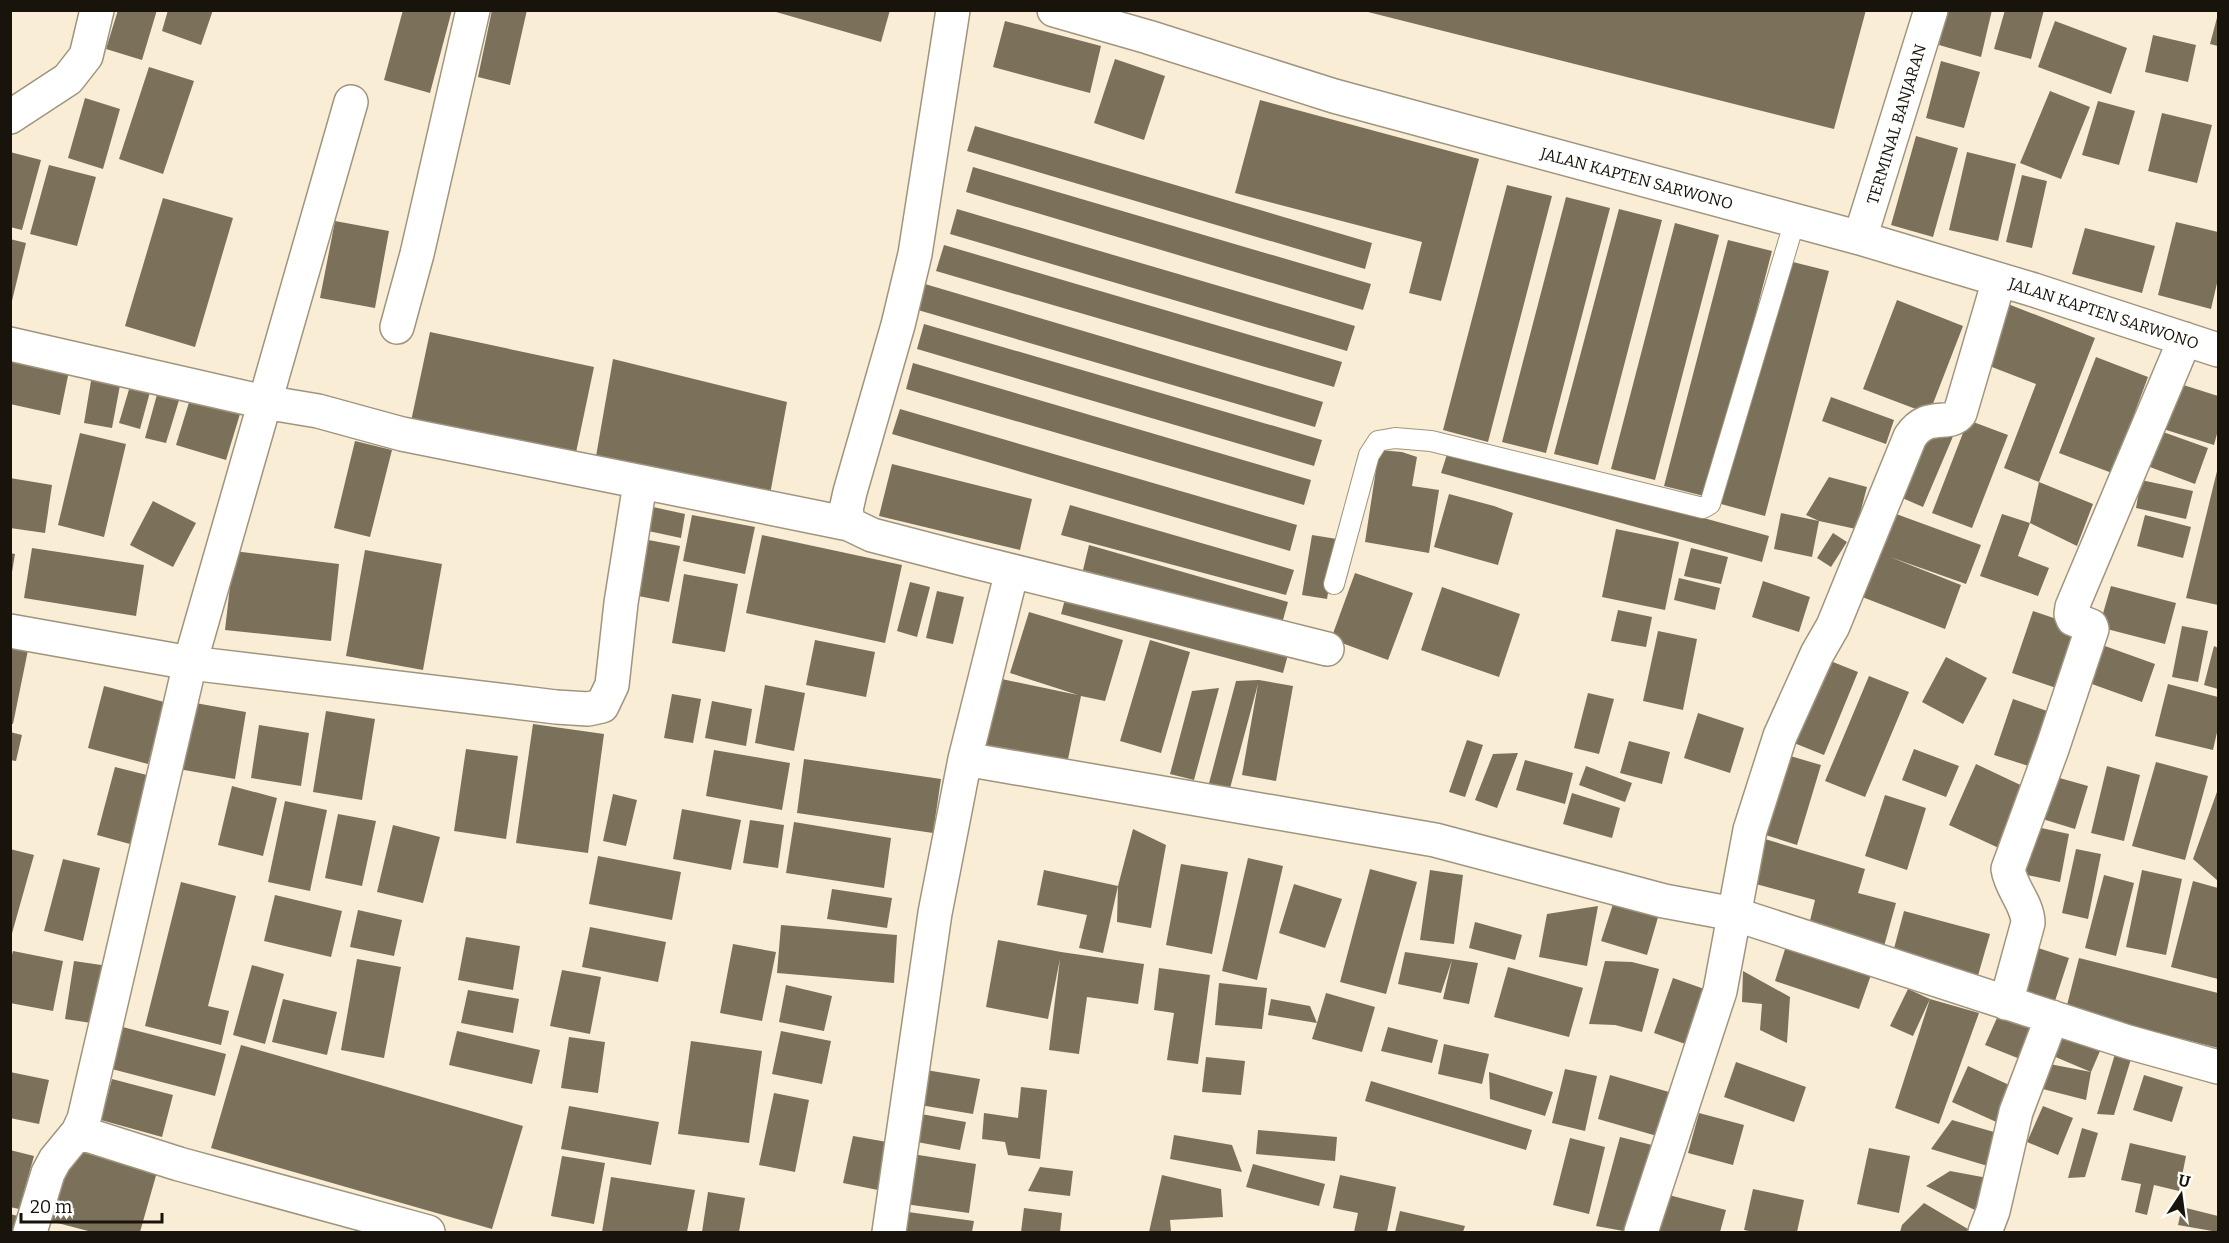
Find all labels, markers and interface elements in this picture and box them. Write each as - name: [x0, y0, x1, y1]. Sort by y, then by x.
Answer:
- street label: TERMINAL BANJARAN: [1863, 41, 1930, 207]
- street label: JALAN KAPTEN SARWONO: [1538, 143, 1735, 213]
- street label: JALAN KAPTEN SARWONO: [2006, 273, 2201, 353]
- north arrow: [2151, 1165, 2211, 1225]
- text: U: [2176, 1170, 2192, 1191]
- scale bar: [21, 1186, 162, 1224]
- text: 20 m: [30, 1196, 72, 1218]

